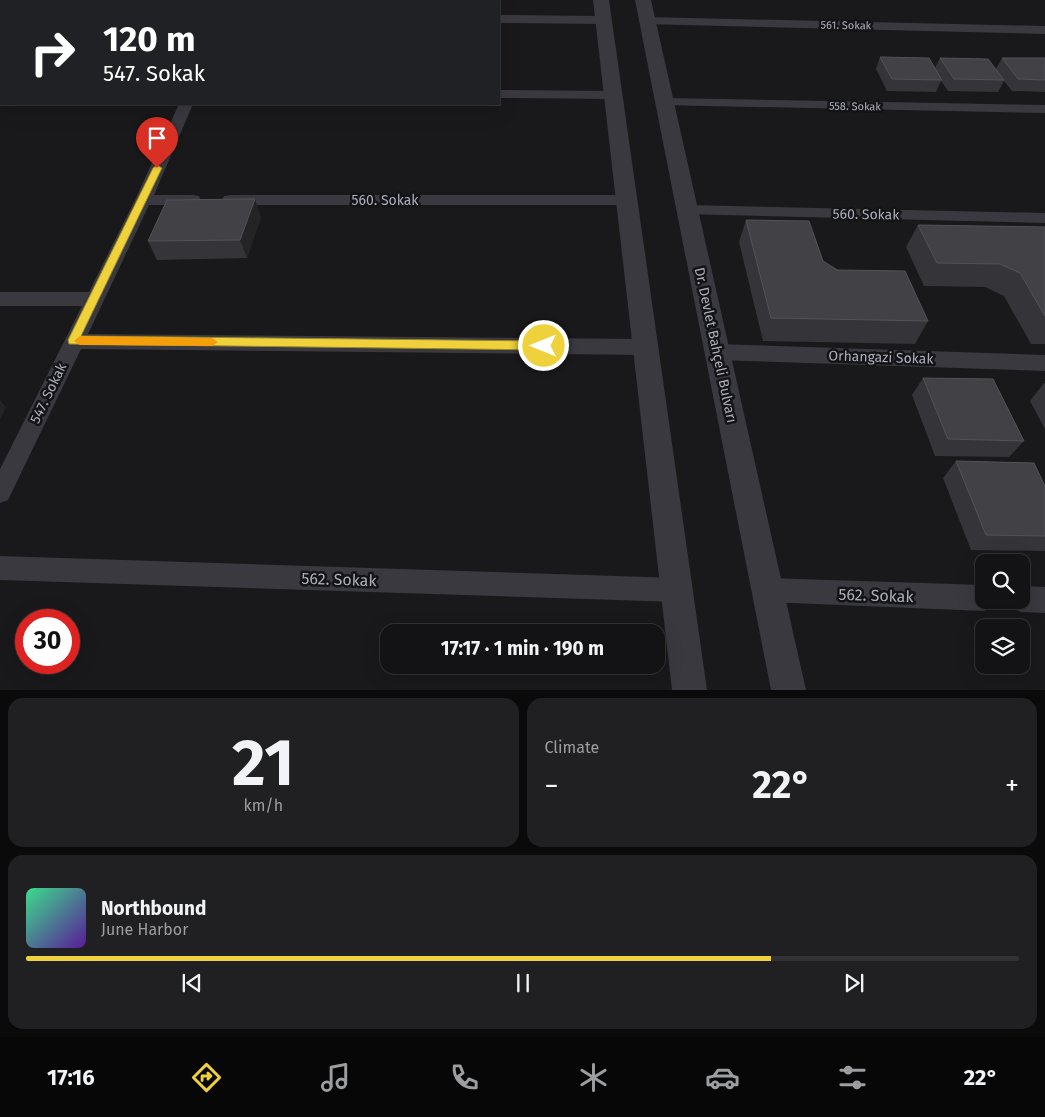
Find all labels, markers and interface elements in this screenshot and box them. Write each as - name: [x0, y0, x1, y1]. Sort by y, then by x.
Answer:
- text: 120 m: [103, 18, 196, 60]
- street label: 561. Sokak: [821, 19, 872, 32]
- icon: right: [20, 20, 85, 85]
- text: 547. Sokak: [103, 60, 205, 87]
- street label: 558. Sokak: [829, 100, 882, 113]
- pin: [136, 117, 178, 168]
- icon: arrive: [143, 124, 171, 152]
- street label: 560. Sokak: [352, 192, 419, 209]
- street label: 560. Sokak: [832, 205, 900, 224]
- street label: Dr. Devlet Bahçeli Bulvarı: [691, 266, 740, 424]
- position arrow: [517, 319, 569, 371]
- street label: Orhangazi Sokak: [828, 347, 935, 368]
- street label: 547. Sokak: [27, 360, 71, 426]
- map controls: [975, 554, 1030, 674]
- button: search: [975, 554, 1030, 609]
- street label: 562. Sokak: [301, 569, 378, 590]
- street label: 562. Sokak: [838, 585, 915, 606]
- speed limit sign: 30: [15, 609, 80, 674]
- button: layers: [975, 619, 1030, 674]
- text: 17:17 · 1 min · 190 m: [441, 637, 604, 660]
- text: 21: [232, 724, 294, 802]
- text: Climate: [545, 738, 599, 757]
- text: 22°: [752, 762, 811, 808]
- text: −: [545, 769, 559, 802]
- text: +: [1005, 769, 1019, 802]
- text: km/h: [243, 796, 283, 815]
- text: Northbound: [101, 897, 206, 920]
- text: June Harbor: [101, 920, 188, 939]
- icon: previous: [178, 969, 206, 997]
- icon: pause: [509, 969, 537, 997]
- icon: next: [840, 969, 868, 997]
- icon: directions: [189, 1060, 224, 1095]
- icon: music: [318, 1060, 353, 1095]
- icon: phone: [447, 1060, 482, 1095]
- icon: climate: [576, 1060, 611, 1095]
- icon: car: [705, 1060, 740, 1095]
- icon: filters: [835, 1060, 870, 1095]
- text: 17:16: [47, 1064, 95, 1091]
- text: 22°: [964, 1064, 998, 1091]

